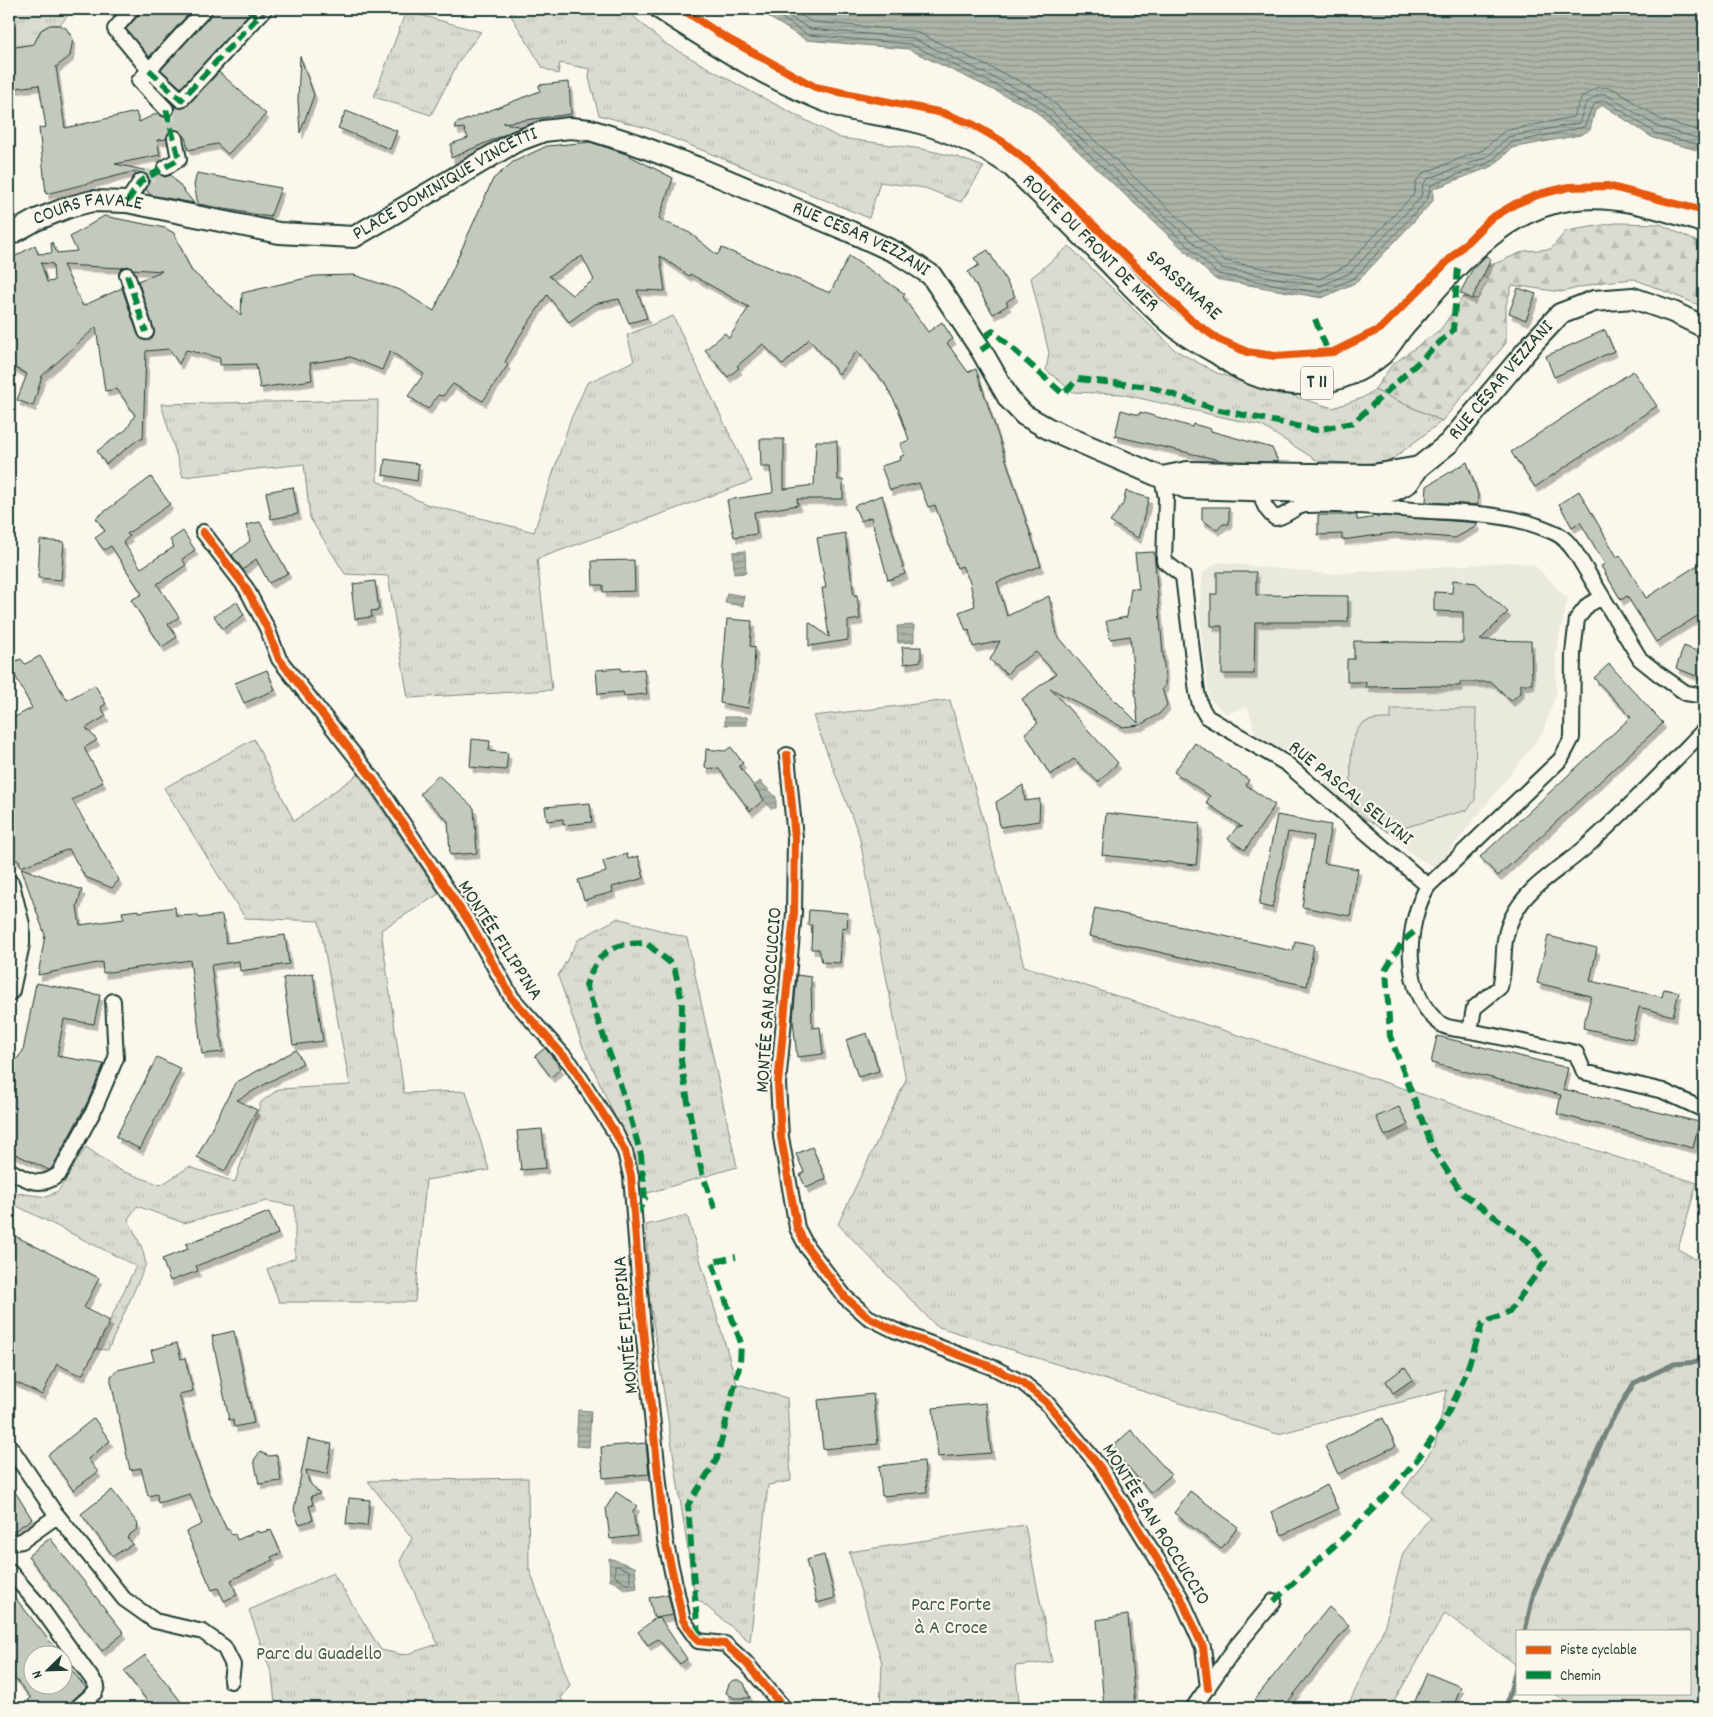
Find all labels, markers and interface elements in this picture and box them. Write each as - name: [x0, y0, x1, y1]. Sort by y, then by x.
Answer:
- street label: PLACE DOMINIQUE VINCETTI: [348, 121, 542, 249]
- street label: ROUTE DU FRONT DE MER: [1015, 168, 1165, 319]
- street label: COURS FAVALE: [29, 187, 145, 234]
- street label: RUE CÉSAR VEZZANI: [788, 195, 935, 284]
- street label: SPASSIMARE: [1139, 244, 1227, 328]
- street label: RUE CÉSAR VEZZANI: [1443, 315, 1561, 447]
- road number: T 11: [1301, 366, 1333, 399]
- street label: RUE PASCAL SELVINI: [1282, 735, 1418, 853]
- street label: MONTÉE FILIPPINA: [450, 875, 548, 1007]
- street label: MONTÉE SAN ROCCUCCIO: [750, 906, 790, 1094]
- street label: MONTÉE FILIPPINA: [607, 1255, 647, 1395]
- street label: MONTÉE SAN ROCCUCCIO: [1094, 1439, 1216, 1611]
- park label: Parc Forte à A Croce: [911, 1592, 991, 1643]
- legend: [1516, 1630, 1690, 1694]
- text: Piste cyclable: [1560, 1640, 1637, 1662]
- park label: Parc du Guadello: [256, 1641, 382, 1669]
- north arrow: [22, 1644, 72, 1694]
- text: Chemin: [1560, 1666, 1601, 1688]
- text: N: [27, 1667, 48, 1681]

